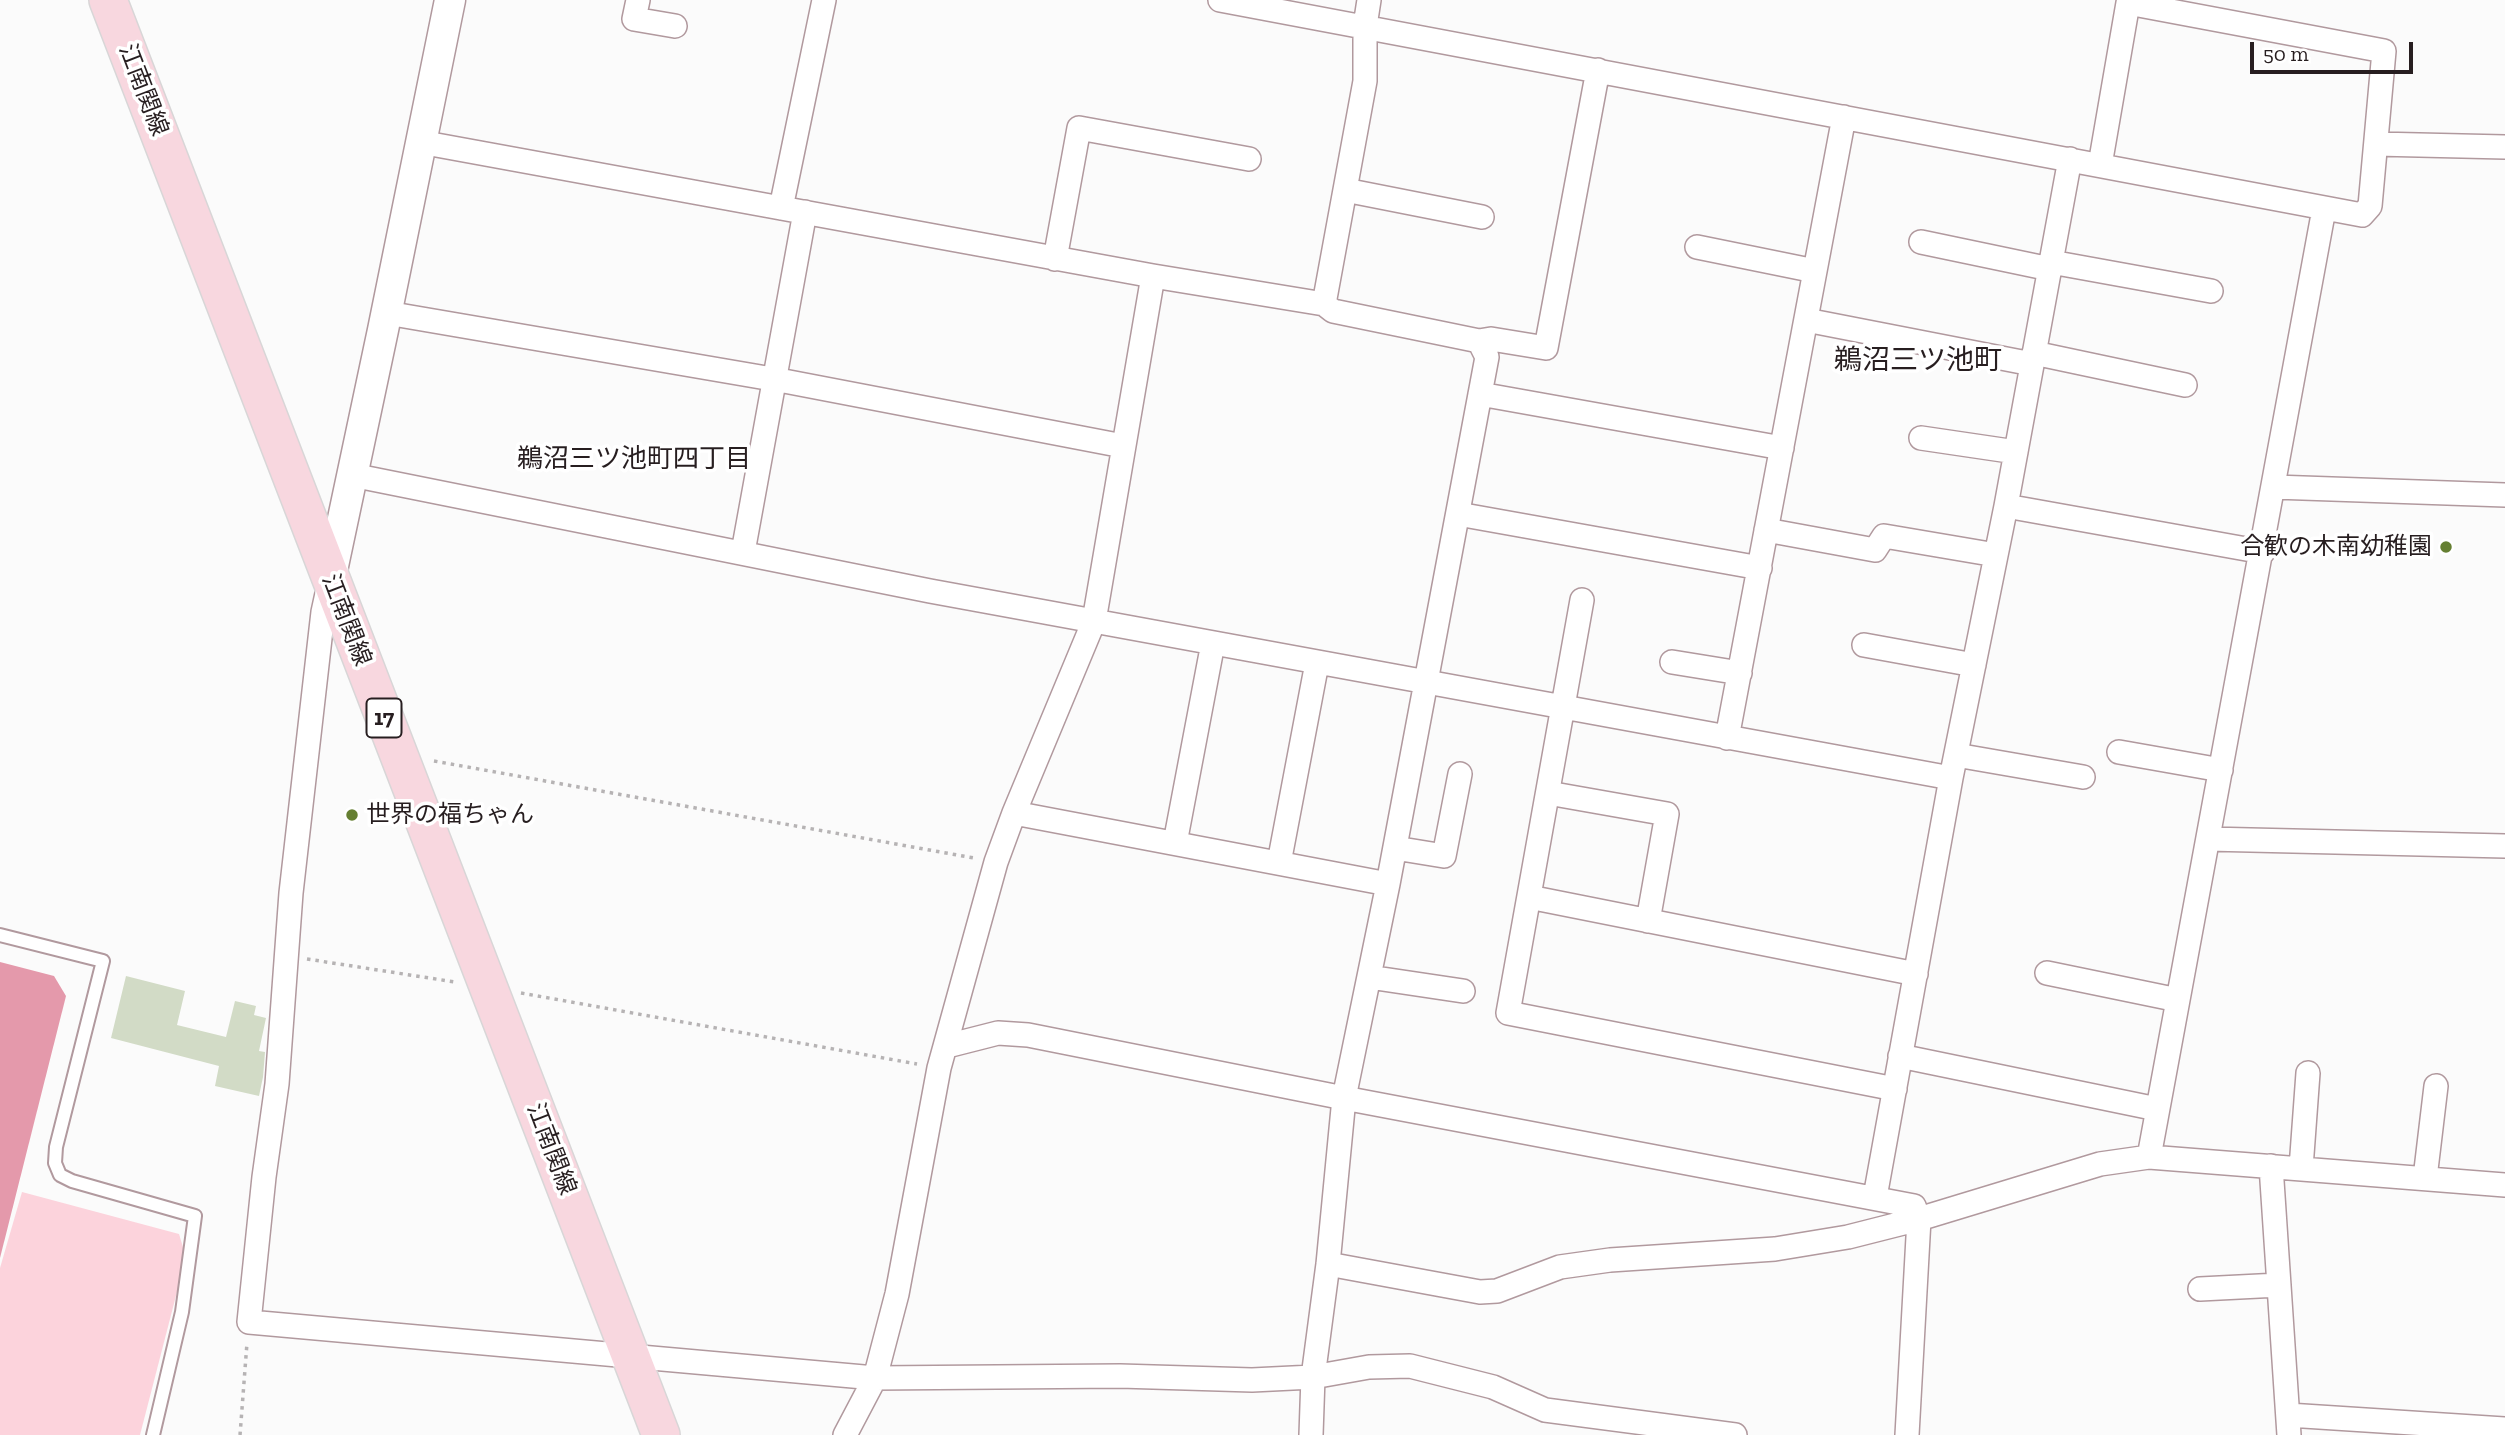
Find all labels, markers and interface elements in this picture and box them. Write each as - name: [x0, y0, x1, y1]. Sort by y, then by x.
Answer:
- scale bar: [2253, 28, 2416, 72]
- street label: 江南関線: [112, 40, 174, 140]
- text: 50 m: [2263, 41, 2309, 66]
- district label: 鵜沼三ツ池町: [1834, 344, 2002, 378]
- district label: 鵜沼三ツ池町四丁目: [517, 444, 751, 476]
- place label: 合歓の木南幼稚園: [2240, 533, 2432, 561]
- marker: 合歓の木南幼稚園: [2438, 539, 2454, 555]
- street label: 江南関線: [315, 570, 377, 670]
- road number: 17: [366, 698, 402, 738]
- place label: 世界の福ちゃん: [366, 801, 534, 829]
- marker: 世界の福ちゃん: [344, 807, 360, 823]
- street label: 江南関線: [520, 1099, 582, 1199]

